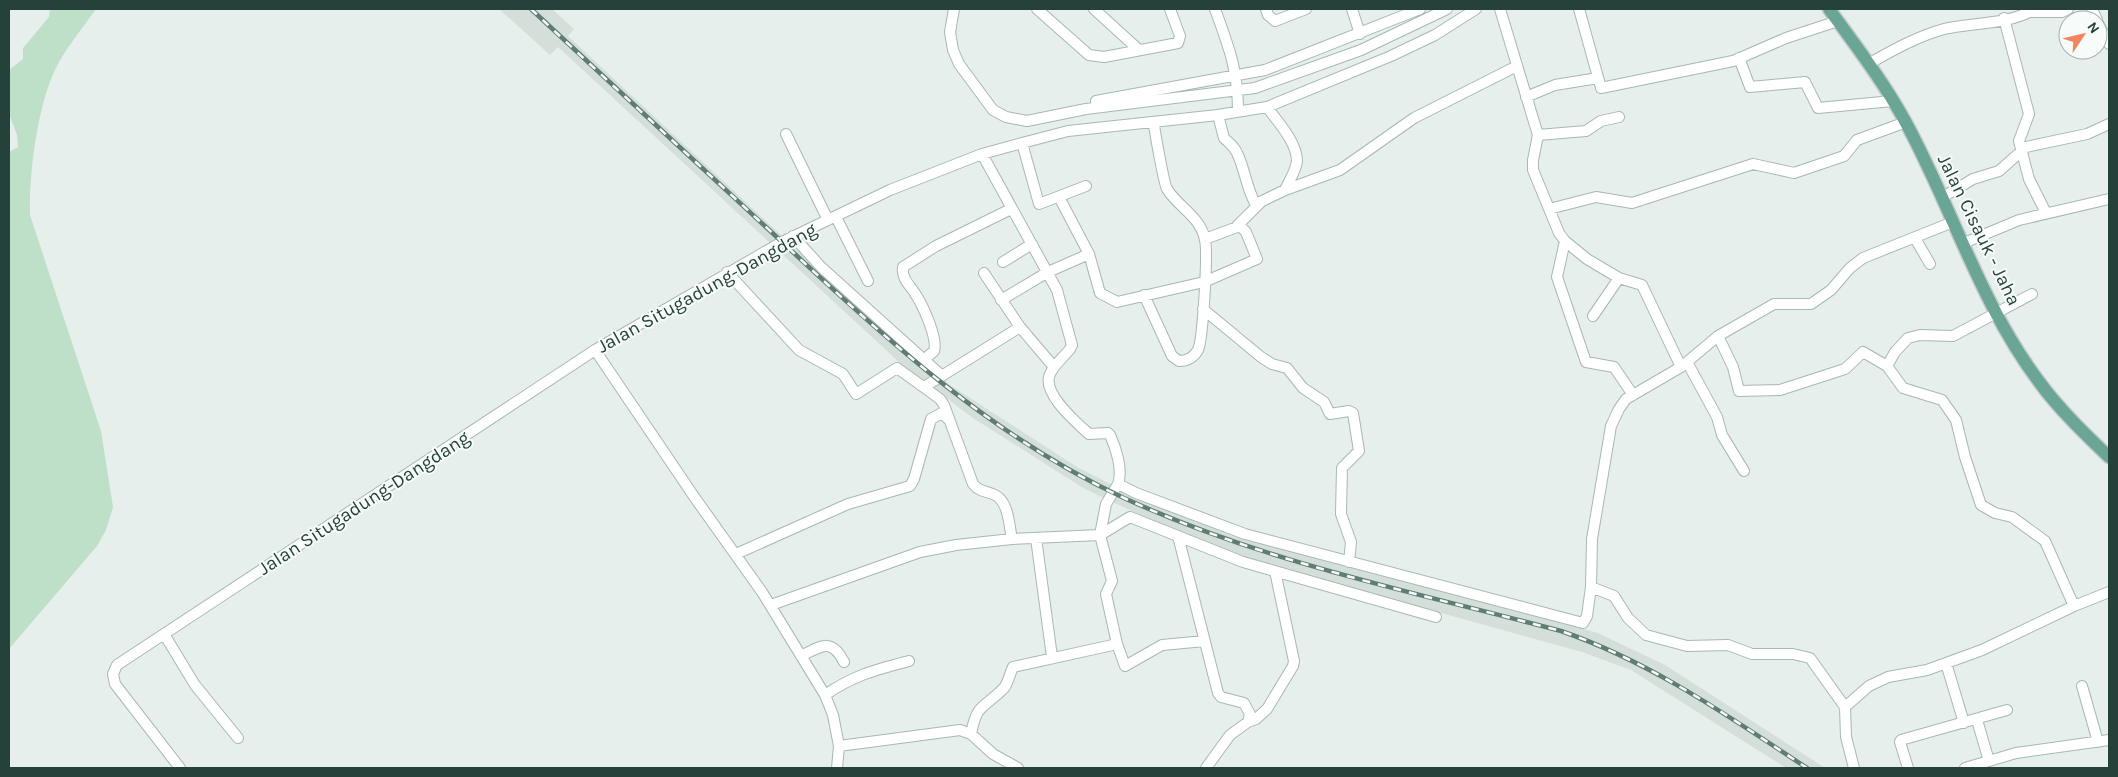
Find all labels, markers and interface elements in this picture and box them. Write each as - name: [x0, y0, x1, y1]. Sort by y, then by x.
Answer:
- north arrow: [2058, 10, 2108, 60]
- text: N: [2083, 19, 2103, 37]
- street label: Jalan Cisauk - Jaha: [1933, 151, 2025, 309]
- street label: Jalan Situgadung-Dangdang: [593, 218, 821, 358]
- street label: Jalan Situgadung-Dangdang: [254, 426, 474, 580]

